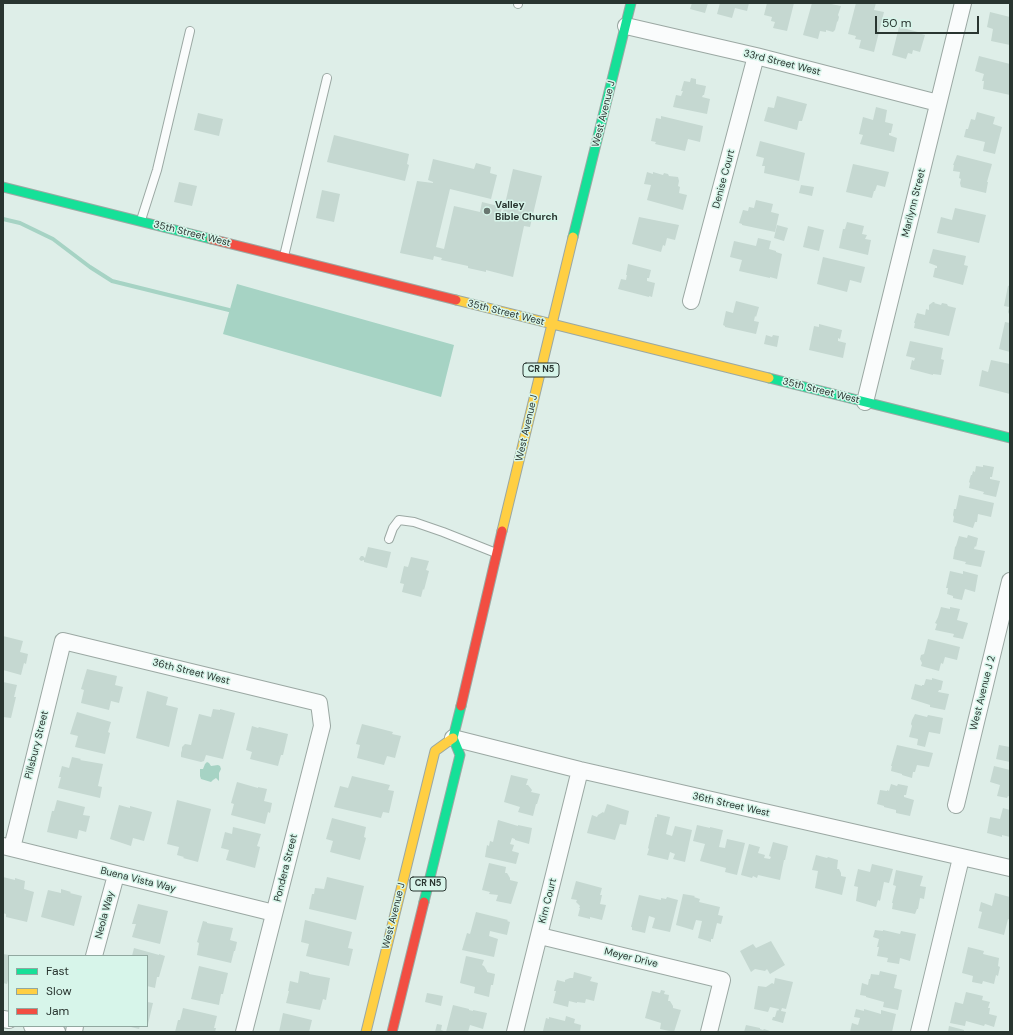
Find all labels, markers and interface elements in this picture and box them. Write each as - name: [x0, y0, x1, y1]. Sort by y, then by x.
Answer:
- scale bar: [877, 8, 981, 34]
- text: 50 m: [882, 15, 911, 31]
- street label: 33rd Street West: [742, 48, 822, 78]
- street label: West Avenue J: [590, 80, 618, 148]
- street label: Denise Court: [710, 148, 738, 210]
- street label: Marilynn Street: [900, 167, 928, 239]
- place label: Valley Bible Church: [495, 199, 558, 222]
- marker: Valley Bible Church: [482, 206, 492, 216]
- street label: 35th Street West: [152, 219, 232, 249]
- street label: 35th Street West: [466, 298, 546, 328]
- road number: CR N5: [523, 363, 559, 377]
- street label: 35th Street West: [781, 376, 861, 406]
- street label: West Avenue J: [514, 394, 540, 462]
- street label: West Avenue J 2: [968, 655, 998, 731]
- street label: 36th Street West: [151, 657, 231, 687]
- street label: Pillsbury Street: [23, 710, 51, 780]
- street label: 36th Street West: [691, 790, 771, 820]
- street label: Pondera Street: [272, 833, 300, 903]
- street label: Buena Vista Way: [99, 865, 177, 895]
- road number: CR N5: [410, 877, 446, 891]
- street label: Kim Court: [537, 877, 559, 925]
- street label: West Avenue J: [380, 882, 408, 950]
- street label: Neola Way: [93, 890, 117, 940]
- street label: Meyer Drive: [603, 946, 659, 970]
- legend: [8, 955, 148, 1027]
- text: Fast: [46, 963, 69, 979]
- text: Slow: [46, 983, 72, 999]
- text: Jam: [46, 1003, 69, 1019]

